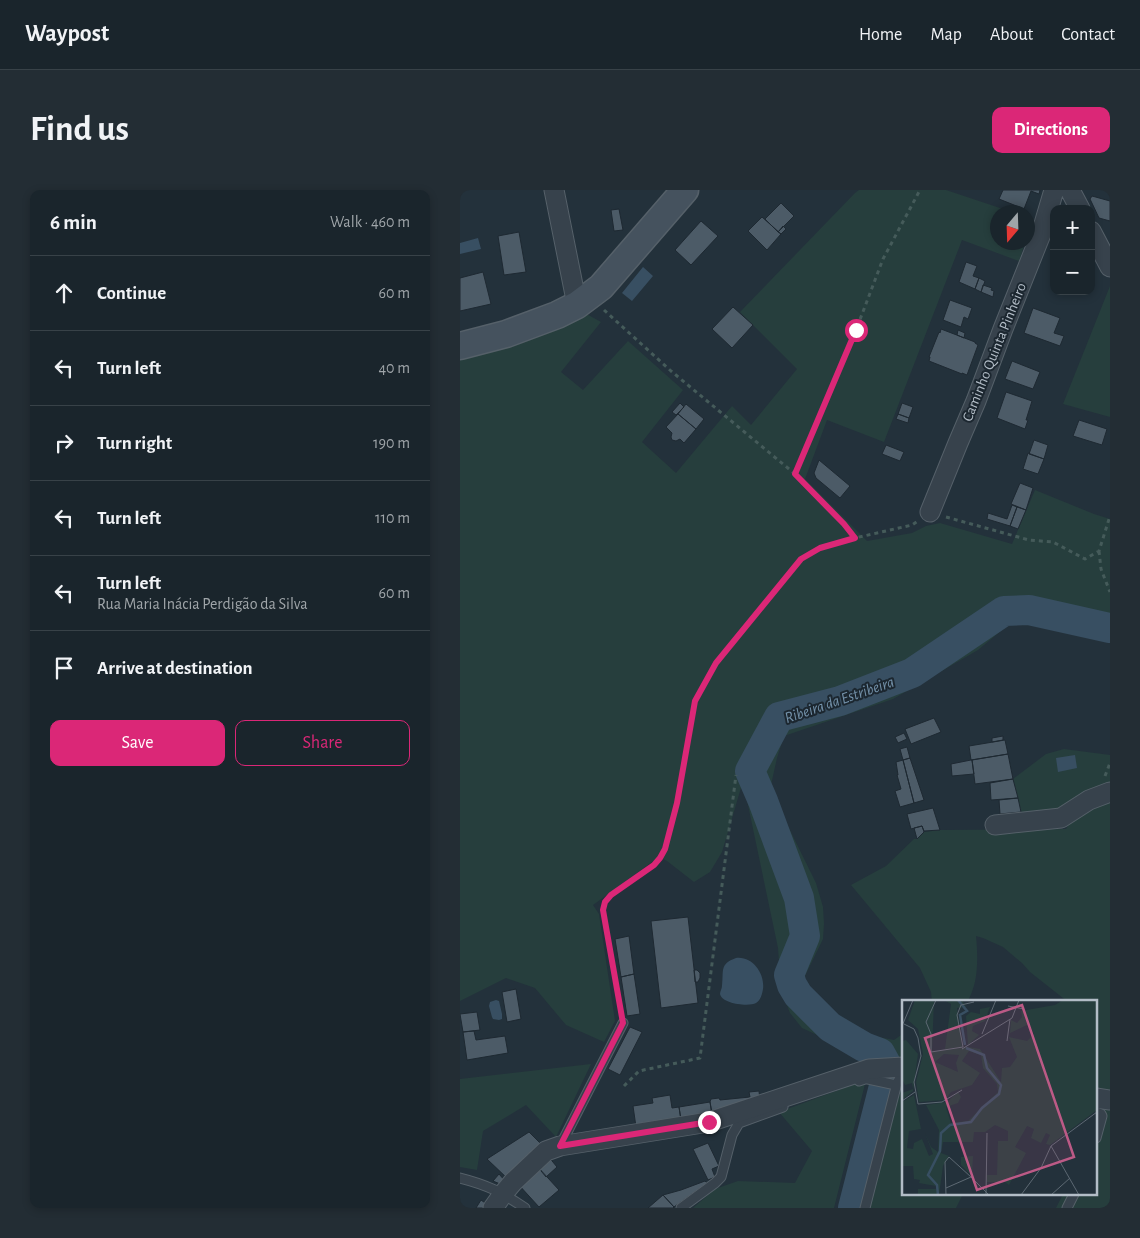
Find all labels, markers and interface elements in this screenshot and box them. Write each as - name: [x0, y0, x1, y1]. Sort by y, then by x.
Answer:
- text: Waypost: [25, 22, 109, 46]
- text: Home: [859, 26, 902, 44]
- text: Map: [930, 26, 962, 44]
- text: About: [990, 26, 1033, 44]
- text: Contact: [1061, 26, 1115, 44]
- button: Directions: [992, 107, 1110, 153]
- text: Find us: [30, 112, 129, 147]
- north arrow: [990, 205, 1035, 250]
- map controls: [1050, 205, 1095, 295]
- button: +: [1050, 205, 1095, 250]
- text: 6 min: [50, 212, 97, 233]
- text: Walk · 460 m: [330, 214, 410, 230]
- button: −: [1050, 250, 1095, 295]
- icon: ahead: [50, 279, 78, 307]
- street label: Caminho Quinta Pinheiro: [960, 281, 1029, 424]
- text: Continue: [97, 284, 166, 303]
- text: 60 m: [379, 285, 410, 301]
- route start: [845, 319, 868, 342]
- icon: left: [50, 354, 78, 382]
- text: Turn left: [97, 359, 161, 378]
- text: 40 m: [378, 360, 410, 376]
- icon: right: [50, 429, 78, 457]
- text: Turn right: [97, 434, 172, 453]
- text: 190 m: [373, 435, 410, 451]
- icon: left: [50, 504, 78, 532]
- text: Turn left: [97, 509, 161, 528]
- text: 110 m: [375, 510, 410, 526]
- text: Turn left: [97, 574, 161, 593]
- icon: left: [50, 579, 78, 607]
- text: 60 m: [379, 585, 410, 601]
- text: Rua Maria Inácia Perdigão da Silva: [97, 596, 308, 612]
- icon: arrive: [50, 654, 78, 682]
- text: Arrive at destination: [97, 659, 253, 678]
- water label: Ribeira da Estribeira: [782, 674, 896, 726]
- button: Save: [50, 720, 225, 766]
- button: Share: [235, 720, 410, 766]
- inset map: [902, 1000, 1098, 1196]
- route end: [698, 1111, 721, 1134]

